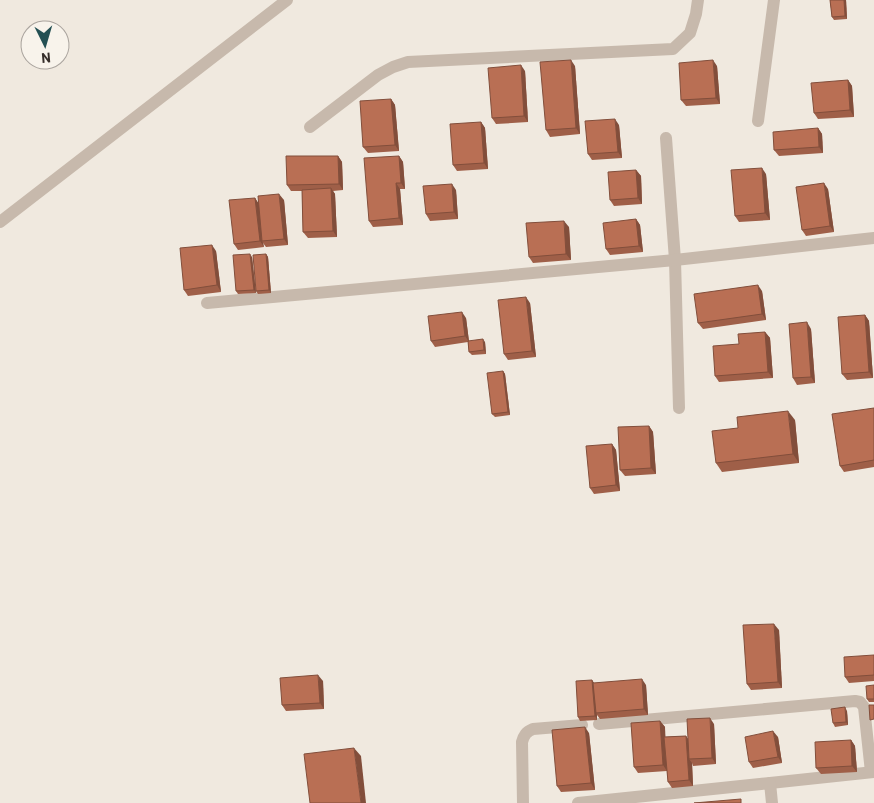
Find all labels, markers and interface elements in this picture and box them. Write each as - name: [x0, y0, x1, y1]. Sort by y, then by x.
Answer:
- north arrow: [20, 20, 70, 70]
- text: N: [41, 50, 52, 67]

